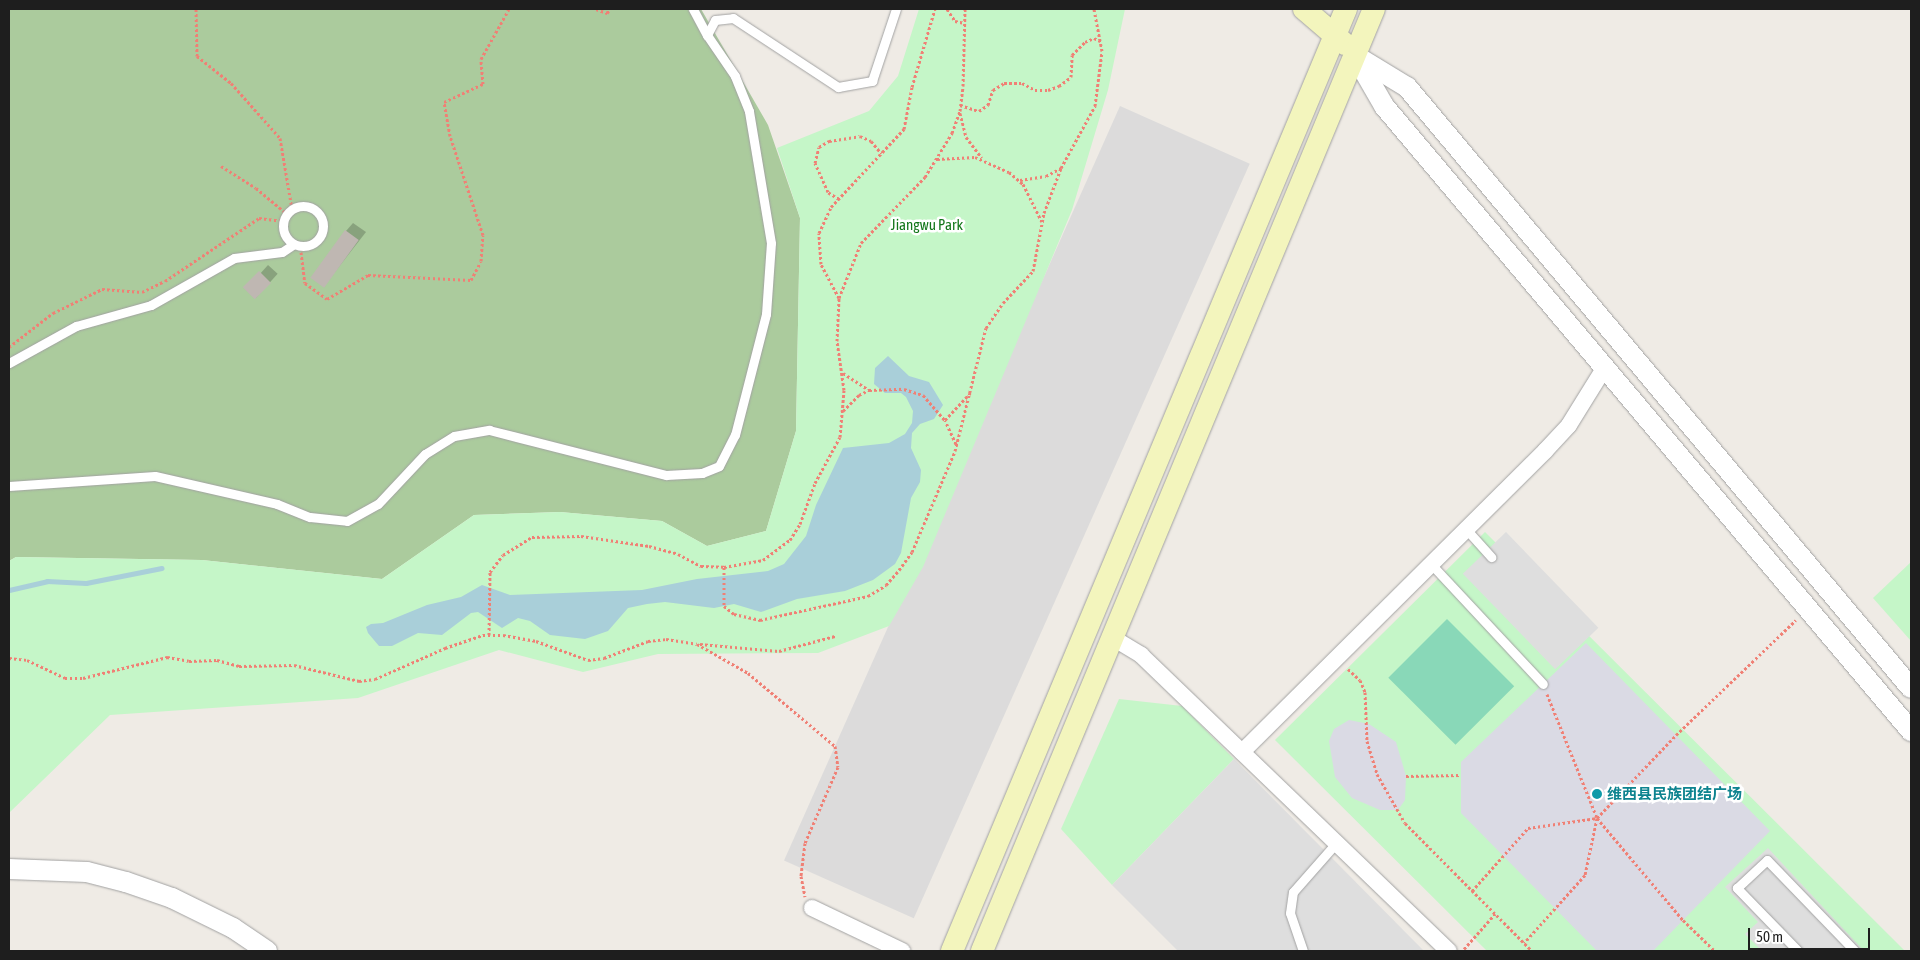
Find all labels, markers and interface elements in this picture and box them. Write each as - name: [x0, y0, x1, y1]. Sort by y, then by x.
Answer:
- park label: Jiangwu Park: [891, 216, 963, 234]
- place label: 维西县民族团结广场: [1607, 785, 1742, 803]
- marker: 维西县民族团结广场: [1591, 788, 1603, 800]
- scale bar: [1750, 918, 1872, 950]
- text: 50 m: [1756, 928, 1783, 945]

